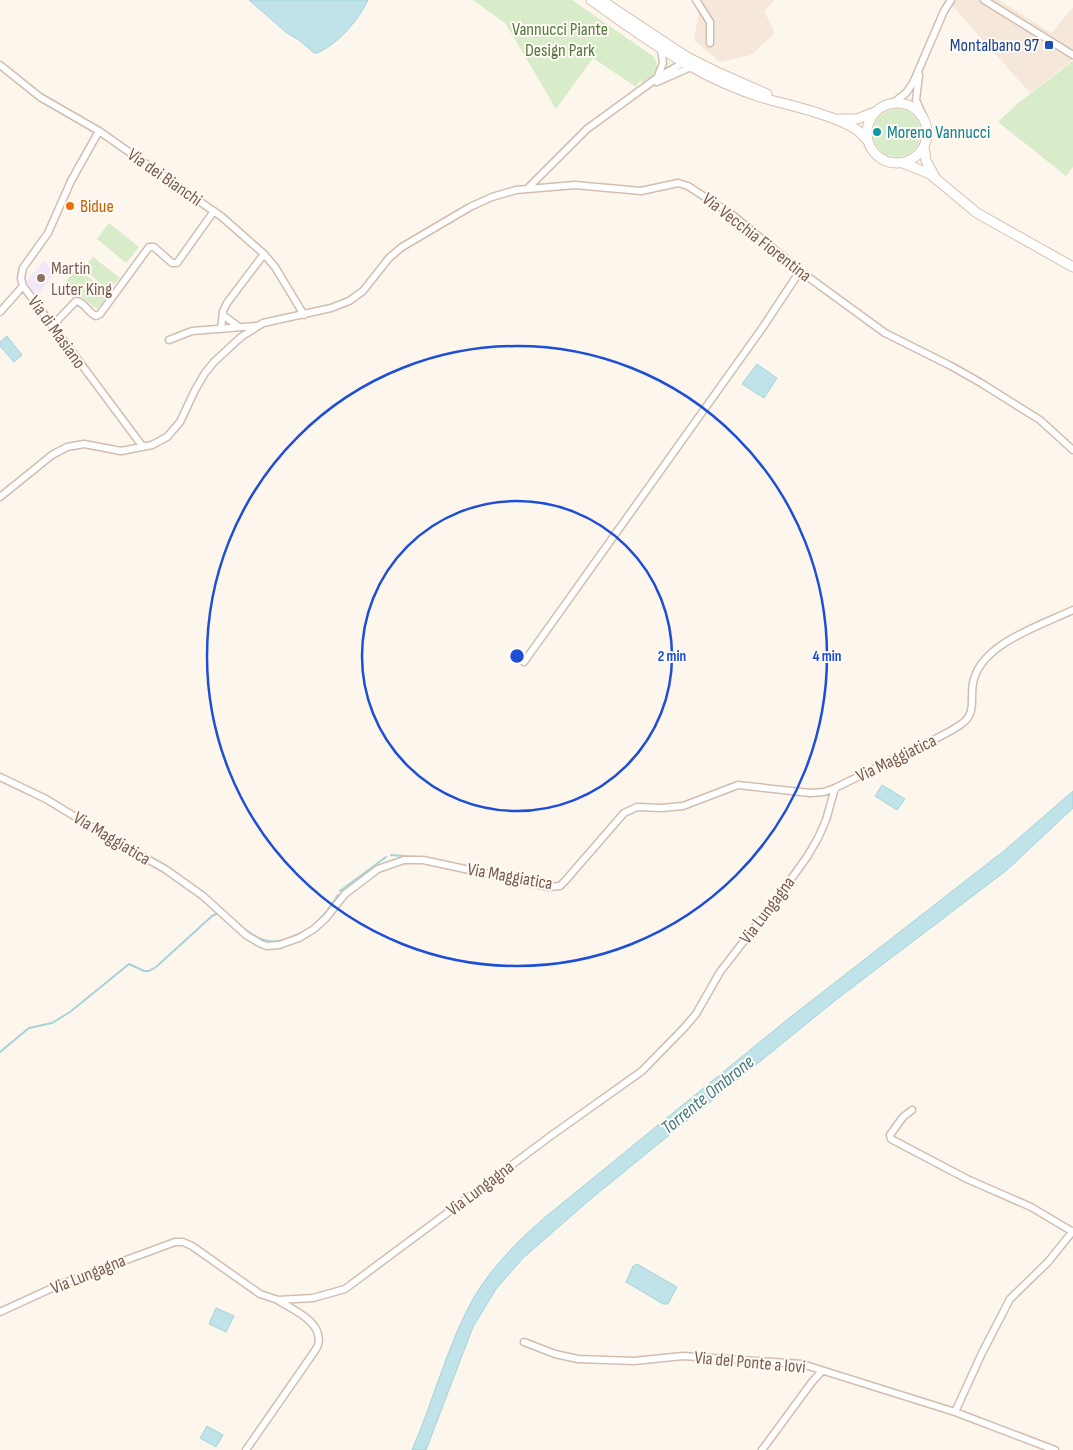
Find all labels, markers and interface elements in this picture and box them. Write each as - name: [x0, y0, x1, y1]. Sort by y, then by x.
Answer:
- park label: Vannucci Piante Design Park: [512, 19, 608, 61]
- place label: Montalbano 97: [950, 35, 1040, 56]
- marker: Montalbano 97: [1043, 39, 1055, 51]
- place label: Moreno Vannucci: [887, 122, 990, 143]
- marker: Moreno Vannucci: [871, 126, 883, 138]
- street label: Via dei Bianchi: [123, 144, 206, 211]
- street label: Via Vecchia Fiorentina: [698, 188, 815, 287]
- place label: Bidue: [80, 196, 114, 217]
- marker: Bidue: [64, 200, 76, 212]
- place label: Martin Luter King: [51, 258, 112, 300]
- marker: Martin Luter King: [35, 272, 47, 284]
- street label: Via di Masiano: [23, 292, 90, 373]
- centre of rings: [508, 647, 526, 665]
- text: 2 min: [658, 647, 686, 666]
- text: 4 min: [813, 647, 841, 666]
- street label: Via Maggiatica: [853, 730, 940, 787]
- street label: Via Maggiatica: [69, 807, 154, 870]
- street label: Via Maggiatica: [466, 859, 554, 894]
- street label: Via Lungagna: [735, 872, 800, 948]
- water label: Torrente Ombrone: [657, 1050, 759, 1140]
- street label: Via Lungagna: [443, 1156, 518, 1221]
- street label: Via Lungagna: [48, 1250, 129, 1299]
- street label: Via del Ponte a Iovi: [693, 1347, 806, 1378]

